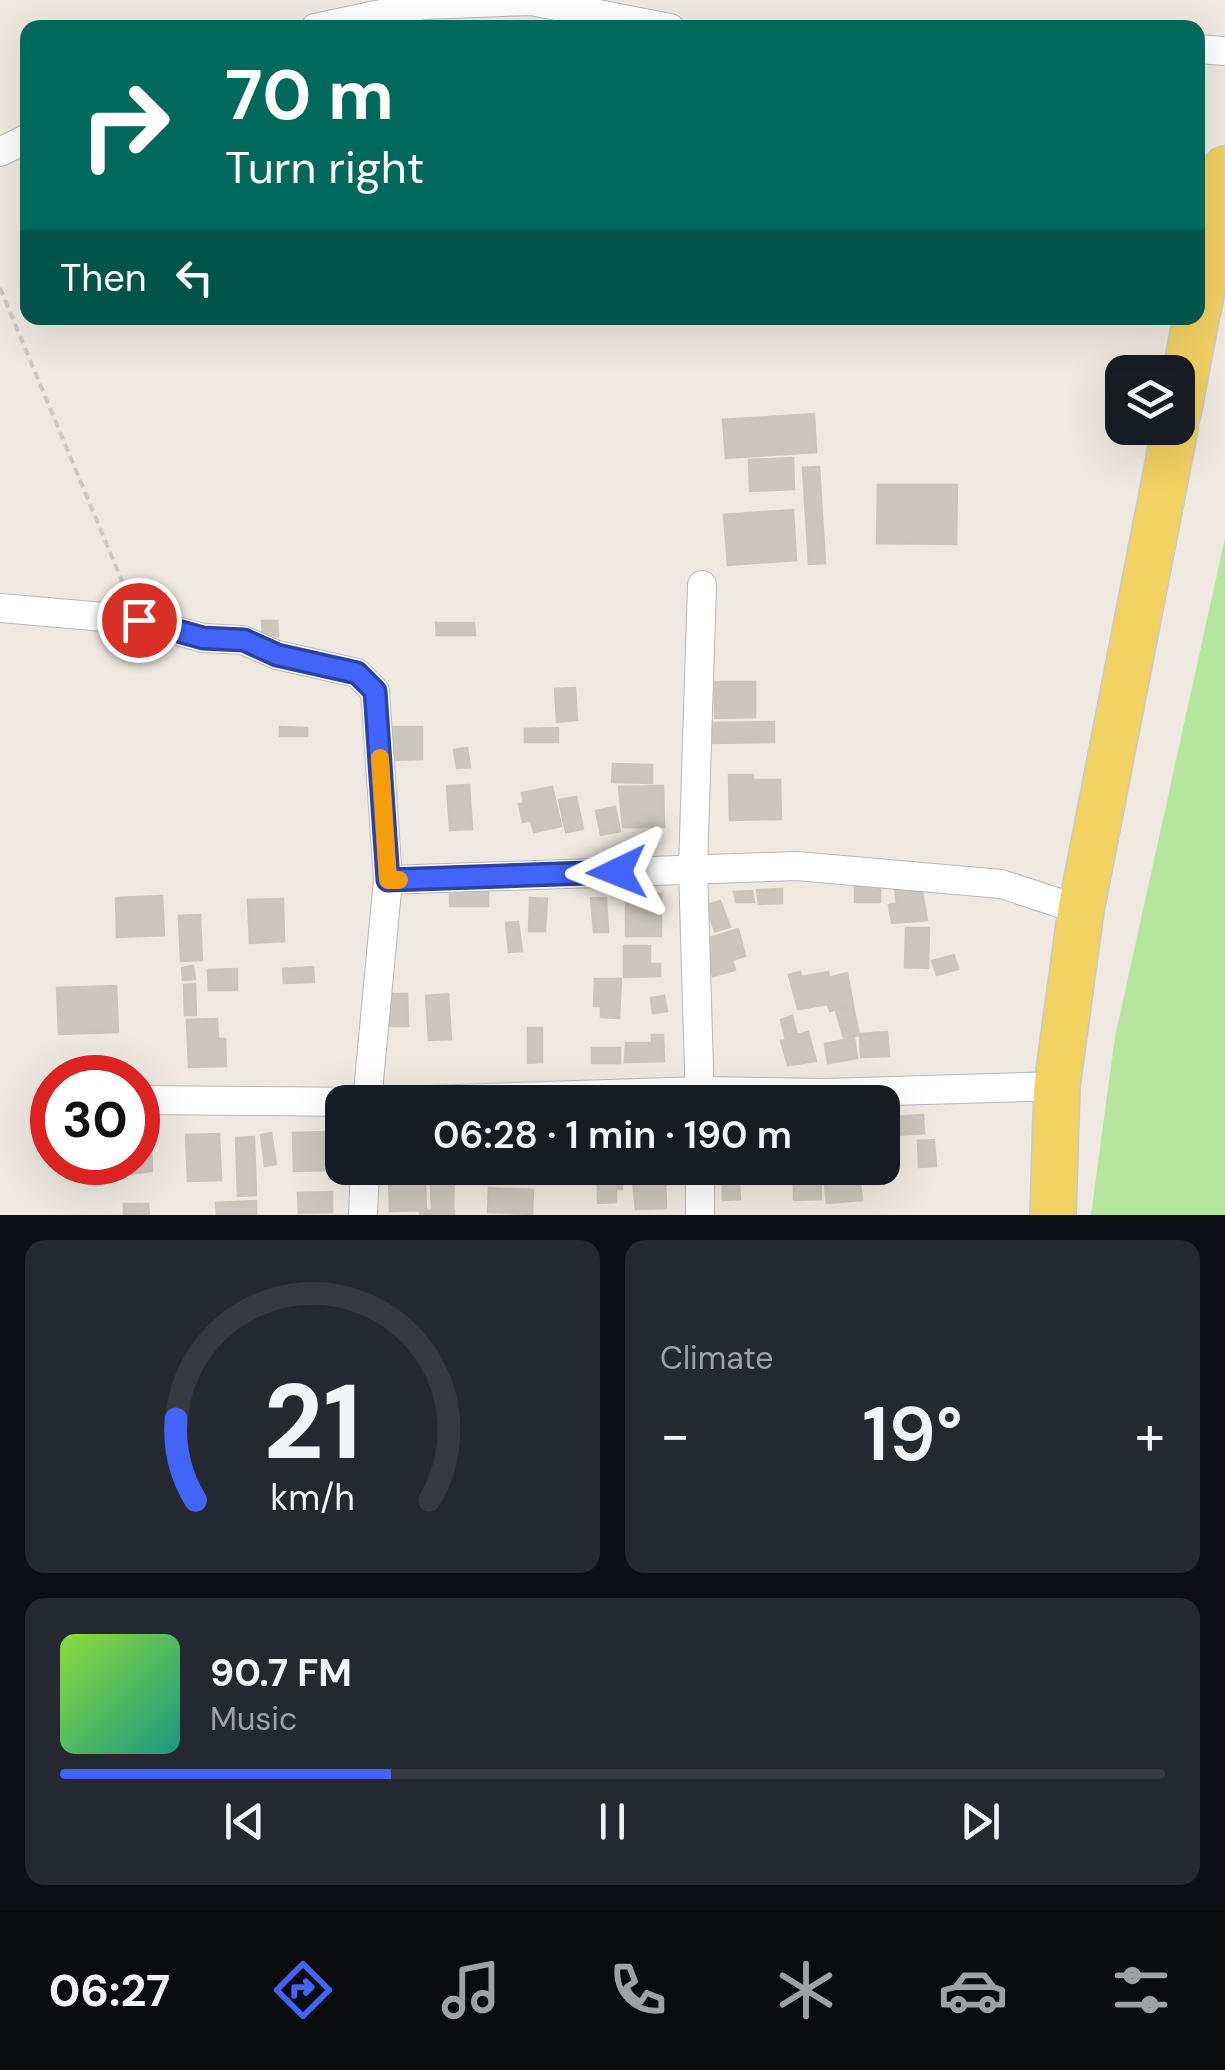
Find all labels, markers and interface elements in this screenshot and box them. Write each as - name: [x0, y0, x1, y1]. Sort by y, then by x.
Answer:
- text: 70 m: [225, 50, 394, 141]
- icon: right: [60, 60, 190, 190]
- text: Turn right: [225, 138, 424, 197]
- icon: left: [167, 250, 222, 305]
- text: Then: [60, 253, 147, 303]
- map controls: [1105, 355, 1195, 445]
- button: layers: [1105, 355, 1195, 445]
- pin: [97, 578, 182, 663]
- icon: arrive: [112, 593, 167, 648]
- position arrow: [565, 820, 669, 924]
- speed limit sign: 30: [30, 1055, 160, 1185]
- text: 06:28 · 1 min · 190 m: [433, 1110, 792, 1160]
- text: Climate: [660, 1337, 774, 1379]
- text: 21: [264, 1355, 361, 1490]
- text: 19°: [862, 1386, 963, 1483]
- text: −: [660, 1399, 690, 1471]
- text: +: [1135, 1399, 1165, 1471]
- text: km/h: [270, 1475, 355, 1521]
- text: 90.7 FM: [210, 1648, 352, 1698]
- text: Music: [210, 1698, 297, 1740]
- icon: previous: [217, 1794, 272, 1849]
- icon: pause: [585, 1794, 640, 1849]
- icon: next: [953, 1794, 1008, 1849]
- icon: directions: [268, 1955, 338, 2025]
- icon: music: [436, 1955, 506, 2025]
- icon: phone: [603, 1955, 673, 2025]
- icon: climate: [771, 1955, 841, 2025]
- icon: car: [938, 1955, 1008, 2025]
- icon: filters: [1106, 1955, 1176, 2025]
- text: 06:27: [49, 1961, 170, 2020]

